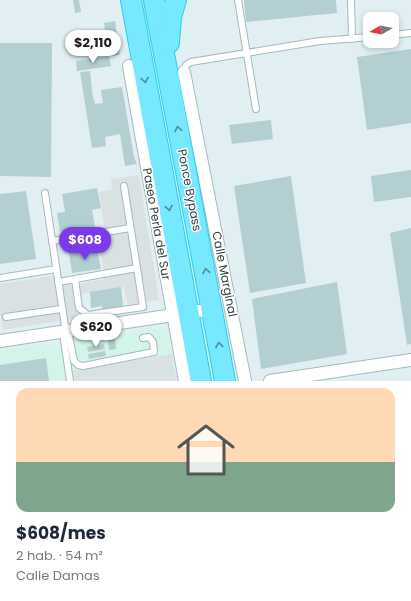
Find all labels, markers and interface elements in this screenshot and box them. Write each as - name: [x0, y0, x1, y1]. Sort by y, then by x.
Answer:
- north arrow: [363, 12, 399, 48]
- map controls: [363, 12, 399, 48]
- pin: $2,110: [60, 30, 126, 64]
- text: $2,110: [74, 33, 112, 52]
- one-way arrow: [140, 77, 149, 83]
- one-way arrow: [175, 126, 183, 132]
- street label: Ponce Bypass: [174, 148, 206, 232]
- street label: Paseo Perla del Sur: [139, 167, 175, 282]
- one-way arrow: [164, 205, 172, 211]
- pin: $608: [61, 227, 109, 261]
- text: $608: [68, 230, 102, 249]
- street label: Calle Marginal: [208, 230, 242, 318]
- one-way arrow: [202, 267, 210, 274]
- pin: $620: [72, 314, 120, 348]
- text: $620: [80, 317, 112, 336]
- one-way arrow: [215, 342, 224, 348]
- icon: home: [170, 414, 242, 486]
- text: $608/mes: [16, 521, 106, 545]
- text: 2 hab. · 54 m²: [16, 546, 103, 565]
- text: Calle Damas: [16, 566, 100, 585]

